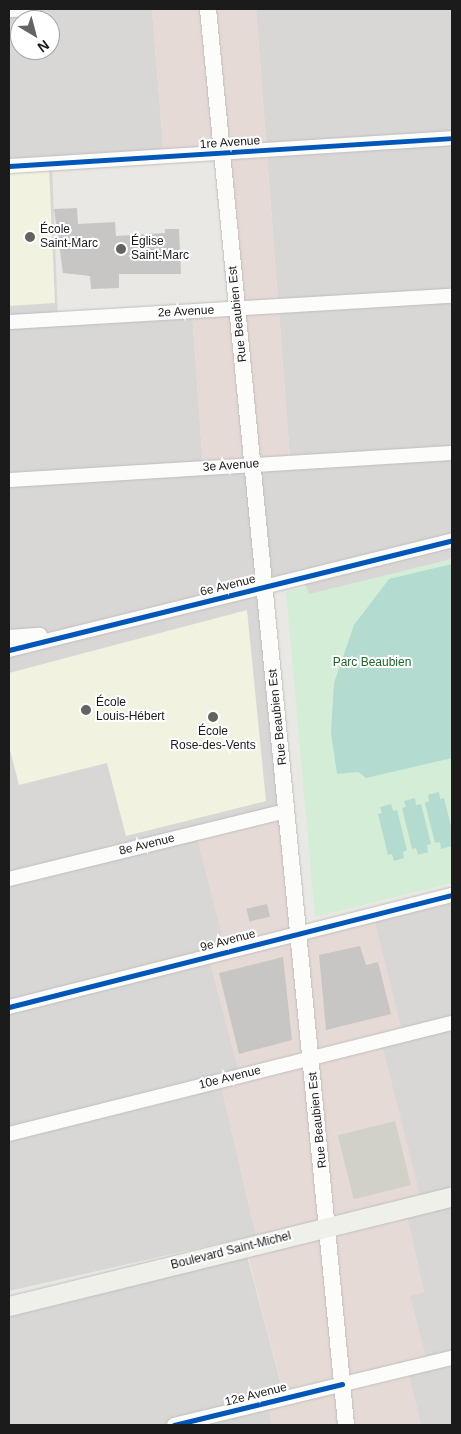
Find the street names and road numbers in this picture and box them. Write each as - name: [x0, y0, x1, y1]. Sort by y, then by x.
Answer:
- street label: 1re Avenue: [199, 134, 261, 152]
- street label: Rue Beaubien Est: [226, 265, 250, 363]
- street label: 2e Avenue: [157, 303, 215, 321]
- street label: 3e Avenue: [202, 457, 260, 475]
- street label: 6e Avenue: [199, 572, 257, 600]
- street label: Rue Beaubien Est: [266, 668, 290, 766]
- street label: 8e Avenue: [118, 831, 176, 859]
- street label: 9e Avenue: [199, 927, 257, 955]
- street label: 10e Avenue: [197, 1063, 263, 1093]
- street label: Rue Beaubien Est: [306, 1071, 330, 1169]
- street label: Boulevard Saint-Michel: [169, 1229, 293, 1273]
- street label: 12e Avenue: [223, 1380, 289, 1410]

